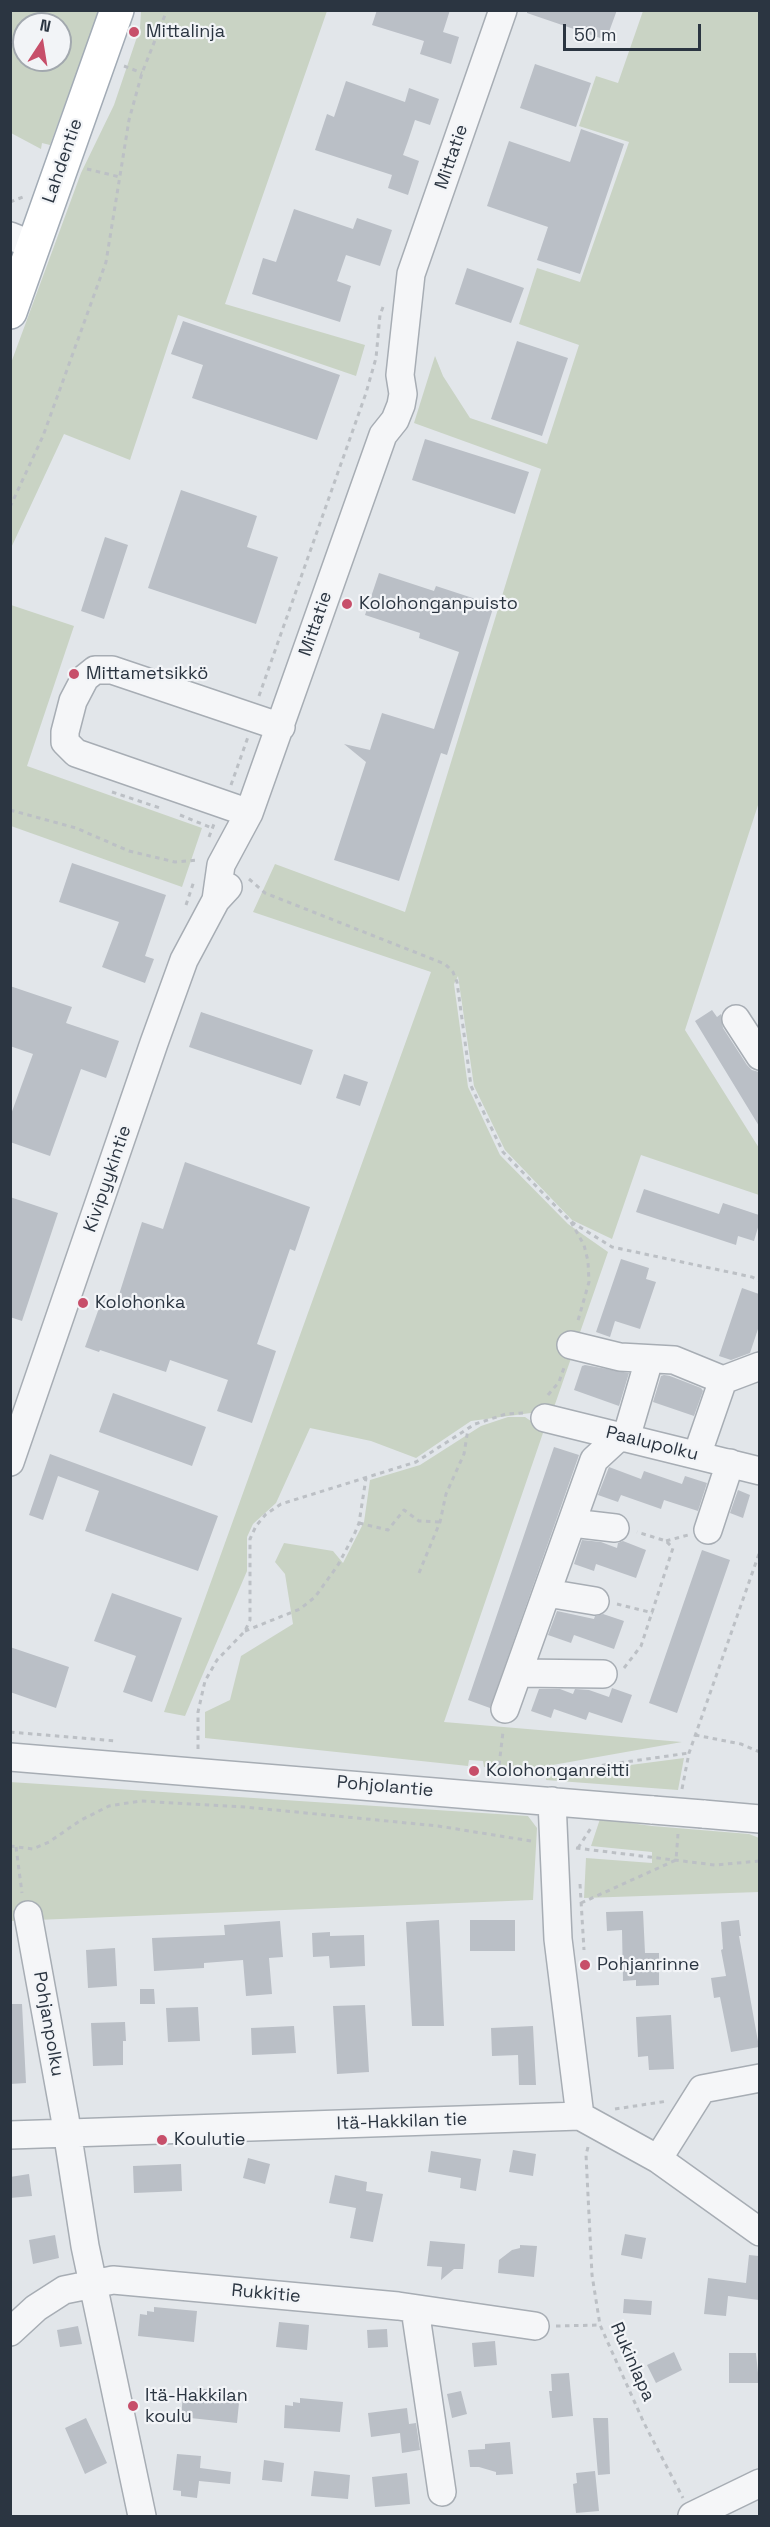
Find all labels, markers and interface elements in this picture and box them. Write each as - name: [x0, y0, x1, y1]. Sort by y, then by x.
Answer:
- north arrow: [12, 12, 72, 72]
- scale bar: [566, 12, 704, 50]
- text: N: [38, 14, 53, 37]
- place label: Mittalinja: [146, 21, 225, 43]
- text: 50 m: [574, 23, 616, 46]
- marker: Mittalinja: [127, 25, 141, 39]
- street label: Lahdentie: [39, 116, 87, 206]
- street label: Mittatie: [431, 122, 473, 192]
- street label: Mittatie: [295, 589, 337, 659]
- place label: Kolohonganpuisto: [359, 593, 518, 615]
- marker: Kolohonganpuisto: [340, 597, 354, 611]
- place label: Mittametsikkö: [86, 663, 208, 685]
- marker: Mittametsikkö: [67, 667, 81, 681]
- street label: Kivipyykintie: [80, 1123, 136, 1235]
- place label: Kolohonka: [95, 1292, 185, 1314]
- marker: Kolohonka: [76, 1296, 90, 1310]
- street label: Paalupolku: [604, 1422, 700, 1466]
- place label: Kolohonganreitti: [486, 1760, 629, 1782]
- marker: Kolohonganreitti: [467, 1764, 481, 1778]
- street label: Pohjolantie: [336, 1772, 434, 1802]
- place label: Pohjanrinne: [597, 1954, 699, 1976]
- marker: Pohjanrinne: [578, 1958, 592, 1972]
- street label: Pohjanpolku: [28, 1970, 68, 2078]
- street label: Itä-Hakkilan tie: [336, 2109, 468, 2135]
- place label: Koulutie: [174, 2129, 246, 2151]
- marker: Koulutie: [155, 2133, 169, 2147]
- street label: Rukkitie: [230, 2280, 302, 2308]
- street label: Rukinlapa: [605, 2319, 659, 2405]
- place label: Itä-Hakkilan koulu: [145, 2385, 248, 2428]
- marker: Itä-Hakkilan koulu: [126, 2399, 140, 2413]

